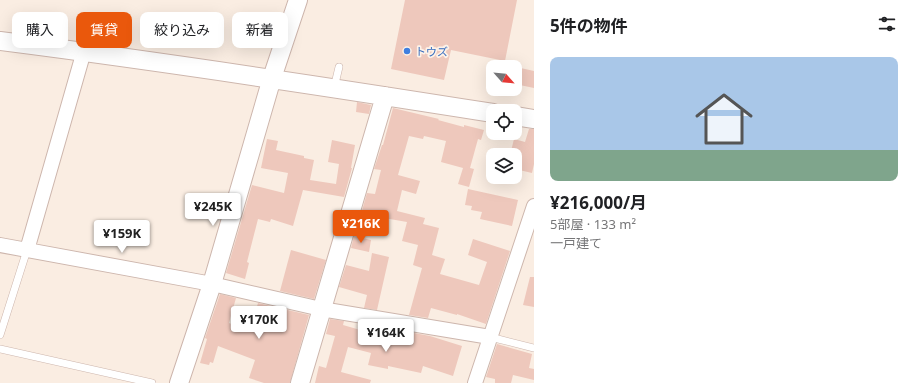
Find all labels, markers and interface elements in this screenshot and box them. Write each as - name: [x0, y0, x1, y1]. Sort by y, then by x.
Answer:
- chip: 購入: [12, 12, 68, 48]
- chip: 賃貸: [76, 12, 132, 48]
- chip: 絞り込み: [140, 12, 224, 48]
- chip: 新着: [232, 12, 288, 48]
- icon: filters: [876, 13, 898, 35]
- text: 5件の物件: [550, 14, 628, 37]
- place label: トウズ: [415, 44, 448, 59]
- marker: トウズ: [402, 46, 412, 56]
- north arrow: [486, 60, 522, 96]
- map controls: [486, 60, 522, 184]
- icon: home: [688, 83, 760, 155]
- button: locate: [486, 104, 522, 140]
- button: layers: [486, 148, 522, 184]
- text: ¥216,000/月: [550, 191, 647, 214]
- pin: ¥245K: [185, 193, 241, 227]
- text: ¥245K: [194, 197, 232, 215]
- pin: ¥216K: [333, 210, 389, 244]
- text: ¥216K: [342, 214, 380, 232]
- text: 5部屋 · 133 m²: [550, 215, 636, 233]
- pin: ¥159K: [94, 220, 150, 254]
- text: ¥159K: [103, 224, 141, 242]
- text: 一戸建て: [550, 234, 602, 252]
- pin: ¥170K: [231, 306, 287, 340]
- text: ¥170K: [240, 310, 278, 328]
- pin: ¥164K: [358, 319, 414, 353]
- text: ¥164K: [367, 323, 405, 341]

